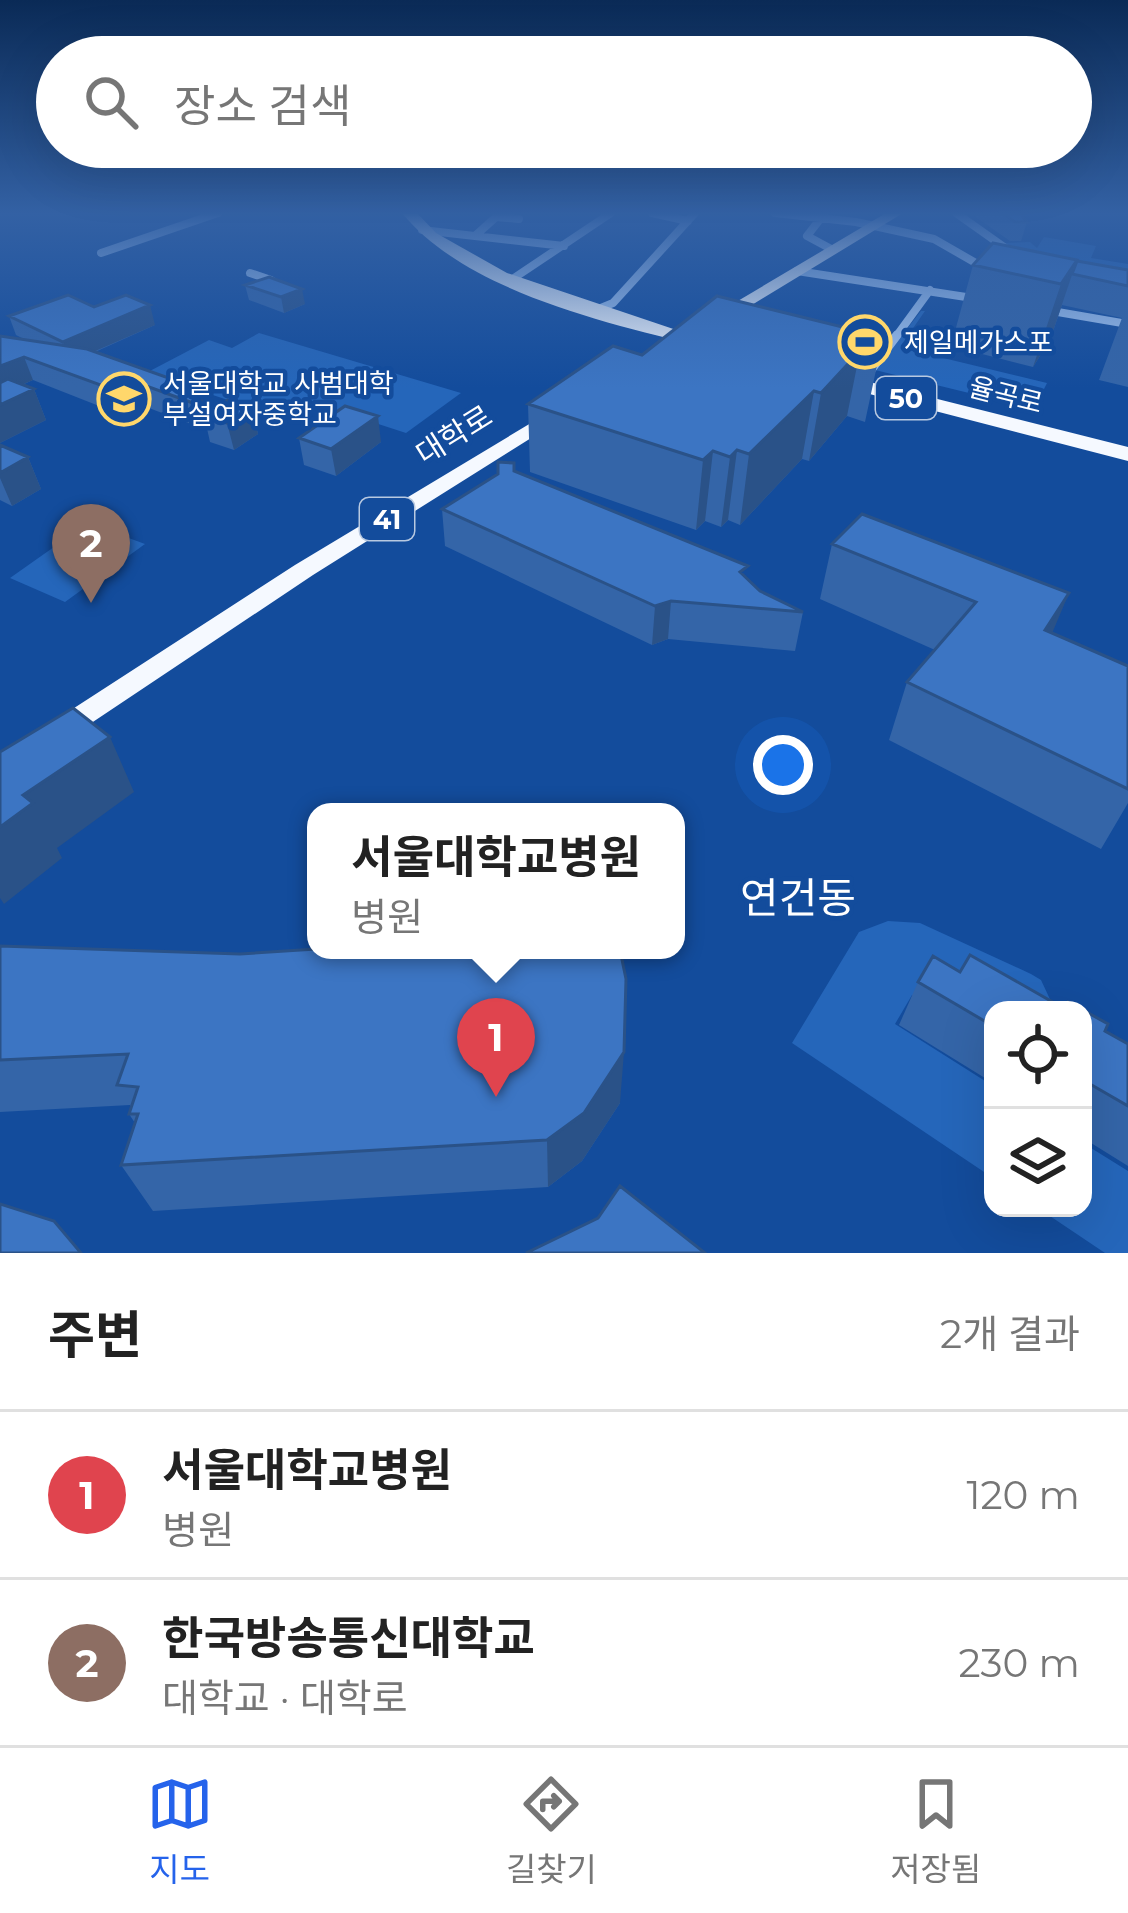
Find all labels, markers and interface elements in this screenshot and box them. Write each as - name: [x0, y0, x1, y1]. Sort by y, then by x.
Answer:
- search box: [36, 36, 1092, 168]
- icon: search: [78, 69, 144, 135]
- text: 장소 검색: [174, 78, 351, 133]
- sports icon: 제일메가스포: [837, 314, 893, 370]
- place label: 제일메가스포: [904, 326, 1053, 359]
- place label: 서울대학교 사범대학 부설여자중학교: [163, 367, 394, 431]
- street label: 율곡로: [966, 370, 1046, 420]
- school or university icon: 서울대학교 사범대학 부설여자중학교: [96, 371, 152, 427]
- road number: 50: [876, 377, 936, 419]
- street label: 대학로: [409, 397, 499, 473]
- road number: 41: [360, 498, 414, 540]
- pin: 2: [52, 504, 130, 603]
- your location: [753, 735, 813, 795]
- popup: [307, 803, 685, 959]
- text: 서울대학교병원: [351, 829, 641, 884]
- district label: 연건동: [740, 872, 856, 924]
- text: 병원: [351, 893, 423, 941]
- pin: 1: [457, 998, 535, 1097]
- map controls: [984, 1001, 1092, 1217]
- button: locate: [984, 1001, 1092, 1109]
- button: layers: [984, 1109, 1092, 1217]
- text: 주변: [48, 1304, 142, 1366]
- text: 2개 결과: [940, 1310, 1080, 1358]
- text: 서울대학교병원: [162, 1442, 452, 1497]
- text: 1: [79, 1471, 95, 1519]
- text: 120 m: [966, 1471, 1080, 1519]
- text: 병원: [162, 1506, 234, 1554]
- text: 한국방송통신대학교: [162, 1610, 535, 1665]
- text: 2: [75, 1639, 99, 1687]
- text: 230 m: [958, 1639, 1080, 1687]
- text: 대학교 · 대학로: [162, 1674, 408, 1722]
- tab: 지도: [147, 1771, 213, 1891]
- tab: 길찾기: [506, 1771, 597, 1891]
- tab: 저장됨: [890, 1771, 981, 1891]

